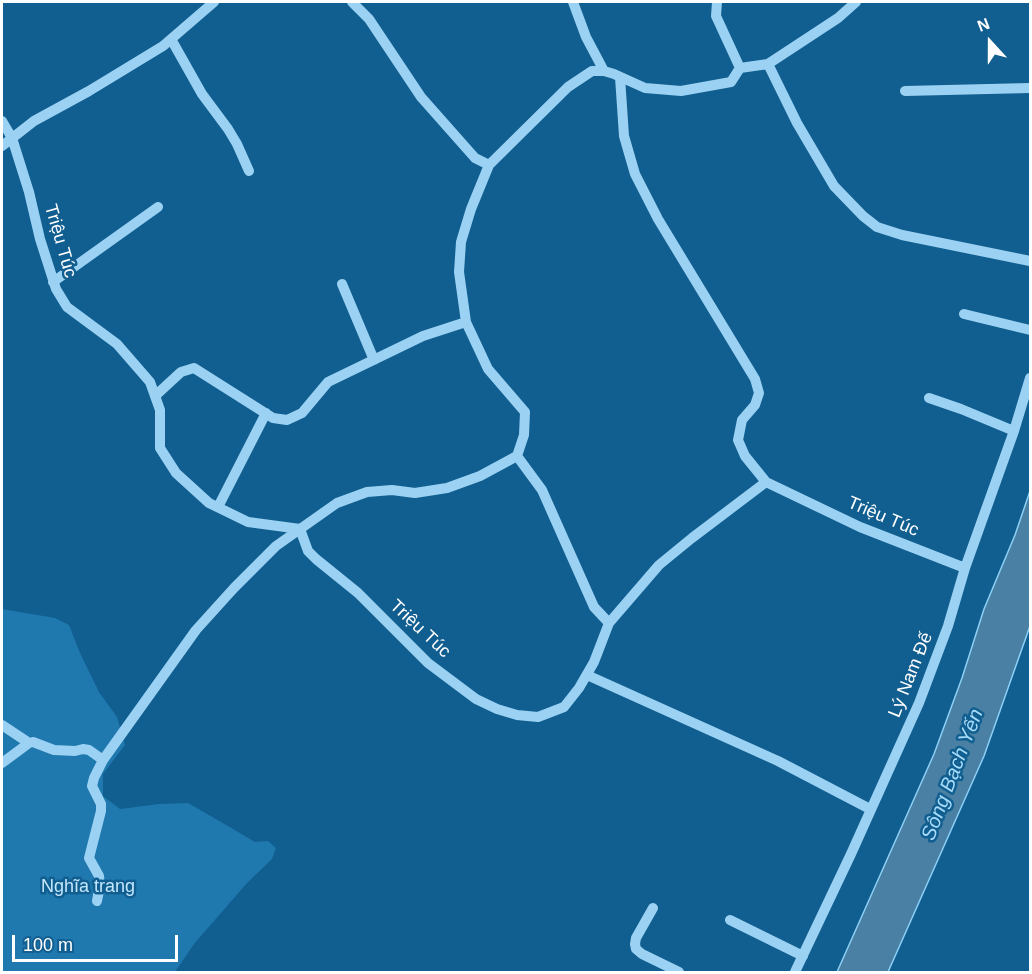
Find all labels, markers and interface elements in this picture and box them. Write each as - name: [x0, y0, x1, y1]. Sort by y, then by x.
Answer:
- north arrow: [960, 12, 1020, 72]
- text: N: [975, 15, 992, 35]
- street label: Triệu Túc: [39, 202, 81, 280]
- street label: Triệu Túc: [844, 492, 922, 542]
- street label: Triệu Túc: [385, 595, 455, 663]
- street label: Lý Nam Đế: [884, 629, 938, 721]
- water label: Sông Bạch Yến: [917, 706, 989, 844]
- park label: Nghĩa trang: [41, 876, 135, 898]
- scale bar: [15, 923, 182, 961]
- text: 100 m: [23, 935, 73, 955]

